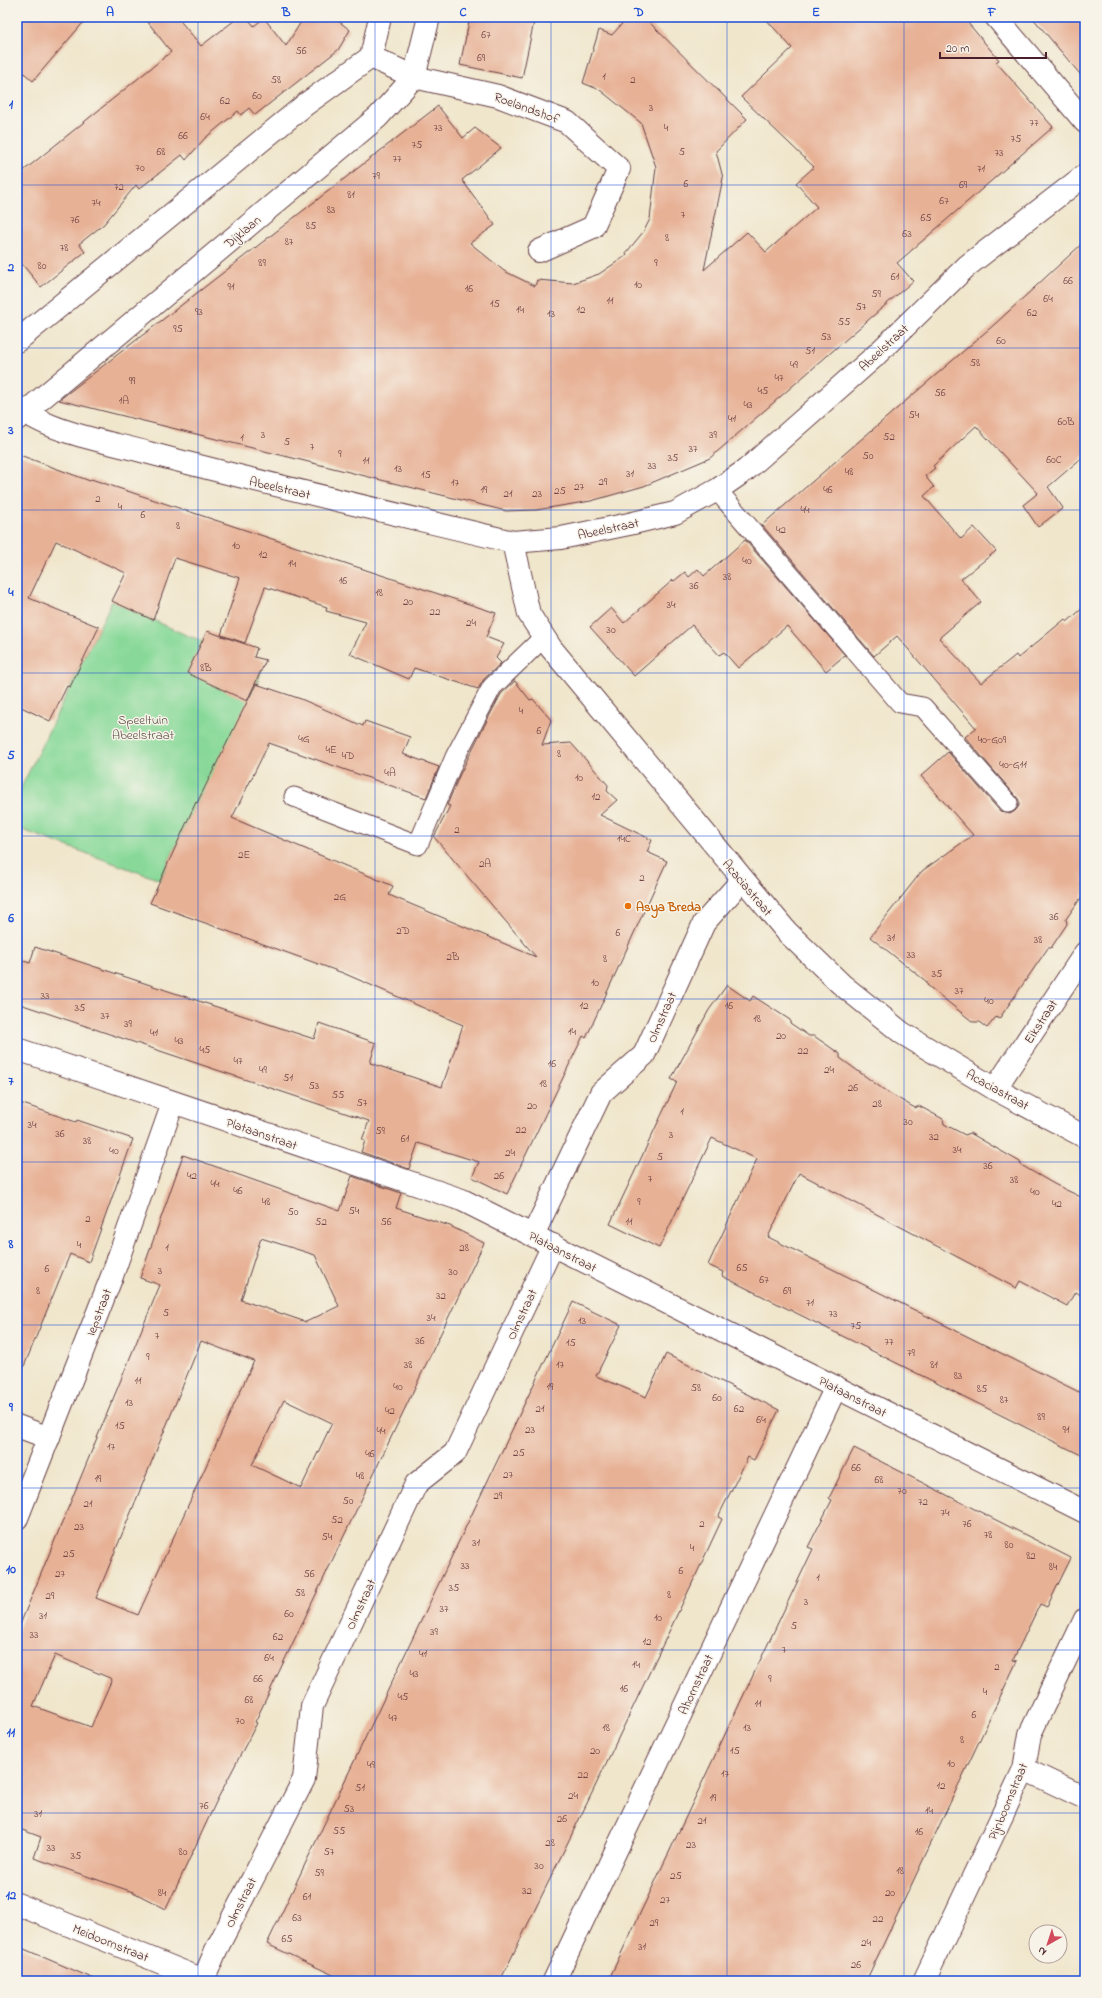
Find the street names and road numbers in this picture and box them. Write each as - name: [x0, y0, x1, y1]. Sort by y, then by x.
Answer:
- street label: Roelandshof: [491, 88, 563, 129]
- street label: Dijklaan: [220, 211, 265, 254]
- street label: Abeelstraat: [855, 320, 914, 376]
- street label: Abeelstraat: [247, 472, 313, 505]
- street label: Abeelstraat: [576, 514, 641, 545]
- street label: Acaciastraat: [717, 855, 777, 921]
- street label: Olmstraat: [643, 988, 682, 1046]
- street label: Eikstraat: [1020, 995, 1063, 1048]
- street label: Acaciastraat: [962, 1065, 1033, 1116]
- street label: Plataanstraat: [223, 1113, 300, 1156]
- street label: Plataanstraat: [525, 1227, 600, 1278]
- street label: Iepstraat: [82, 1285, 117, 1339]
- street label: Olmstraat: [502, 1285, 543, 1343]
- street label: Plataanstraat: [815, 1372, 890, 1423]
- street label: Olmstraat: [341, 1575, 382, 1633]
- street label: Ahornstraat: [674, 1651, 719, 1718]
- street label: Pijnboomstraat: [984, 1760, 1033, 1843]
- street label: Olmstraat: [221, 1874, 262, 1931]
- street label: Meidoornstraat: [69, 1919, 152, 1968]

